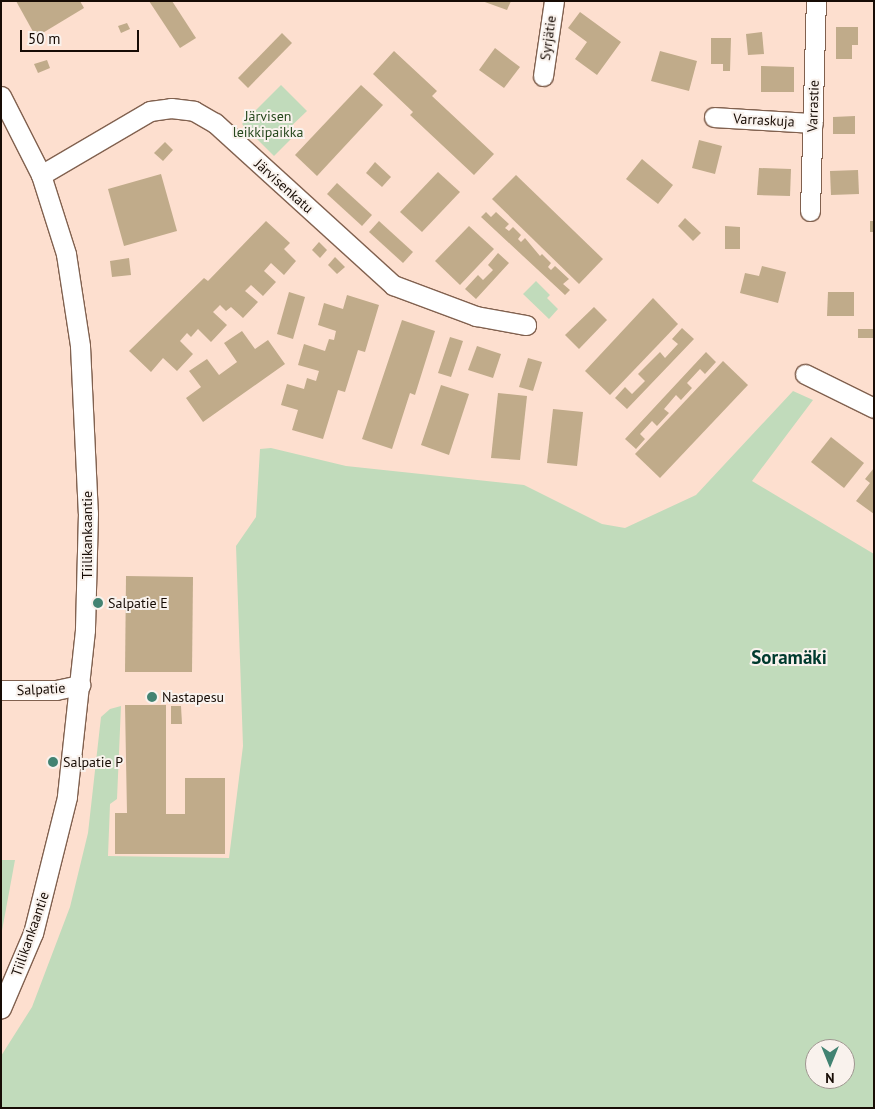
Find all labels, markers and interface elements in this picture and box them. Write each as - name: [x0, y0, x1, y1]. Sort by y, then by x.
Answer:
- street label: Syrjätie: [537, 15, 559, 61]
- scale bar: [22, 20, 141, 52]
- text: 50 m: [28, 29, 61, 48]
- street label: Varrastie: [804, 80, 822, 132]
- park label: Järvisen leikkipaikka: [233, 108, 303, 140]
- street label: Varraskuja: [733, 110, 795, 130]
- street label: Järvisenkatu: [251, 155, 317, 217]
- street label: Tiilikankaantie: [79, 491, 95, 579]
- place label: Salpatie E: [108, 595, 168, 611]
- marker: Salpatie E: [92, 597, 104, 609]
- district label: Soramäki: [751, 647, 827, 669]
- street label: Salpatie: [16, 679, 66, 699]
- place label: Nastapesu: [162, 689, 224, 705]
- marker: Nastapesu: [146, 691, 158, 703]
- place label: Salpatie P: [63, 754, 123, 770]
- marker: Salpatie P: [47, 756, 59, 768]
- street label: Tiilikankaantie: [8, 890, 52, 978]
- north arrow: [805, 1039, 855, 1089]
- text: N: [825, 1069, 835, 1087]

